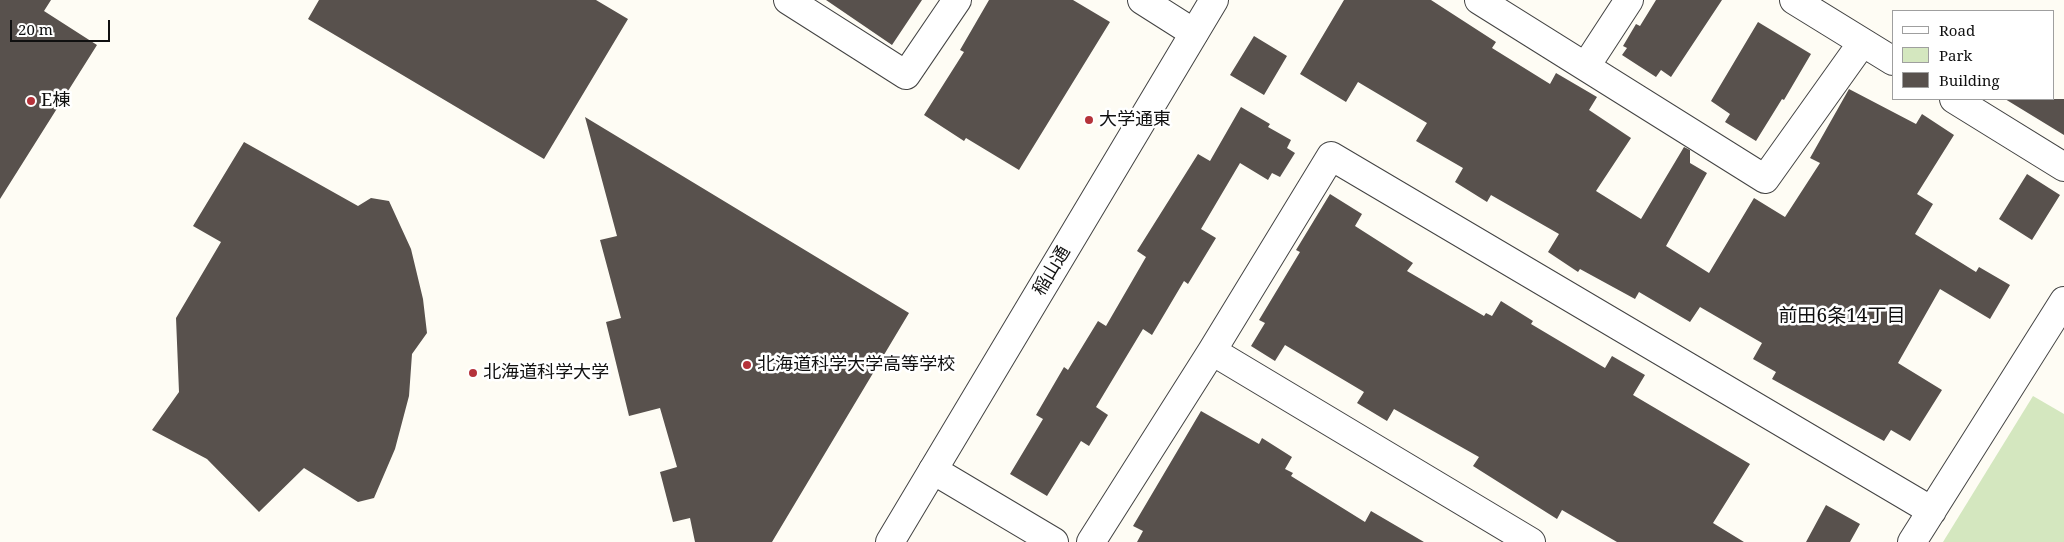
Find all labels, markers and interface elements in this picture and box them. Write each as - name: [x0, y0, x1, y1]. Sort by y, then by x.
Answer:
- scale bar: [12, 10, 112, 42]
- legend: [1892, 10, 2054, 100]
- text: 20 m: [18, 19, 53, 39]
- text: Road: [1939, 20, 1975, 40]
- text: Park: [1939, 45, 1972, 65]
- text: Building: [1939, 70, 2000, 90]
- place label: E棟: [41, 90, 70, 112]
- marker: E棟: [25, 95, 37, 107]
- place label: 大学通東: [1099, 109, 1171, 131]
- marker: 大学通東: [1083, 114, 1095, 126]
- street label: 稲山通: [1029, 242, 1075, 300]
- district label: 前田6条14丁目: [1779, 306, 1905, 328]
- place label: 北海道科学大学高等学校: [757, 354, 955, 376]
- marker: 北海道科学大学高等学校: [741, 359, 753, 371]
- place label: 北海道科学大学: [483, 362, 609, 384]
- marker: 北海道科学大学: [467, 367, 479, 379]

